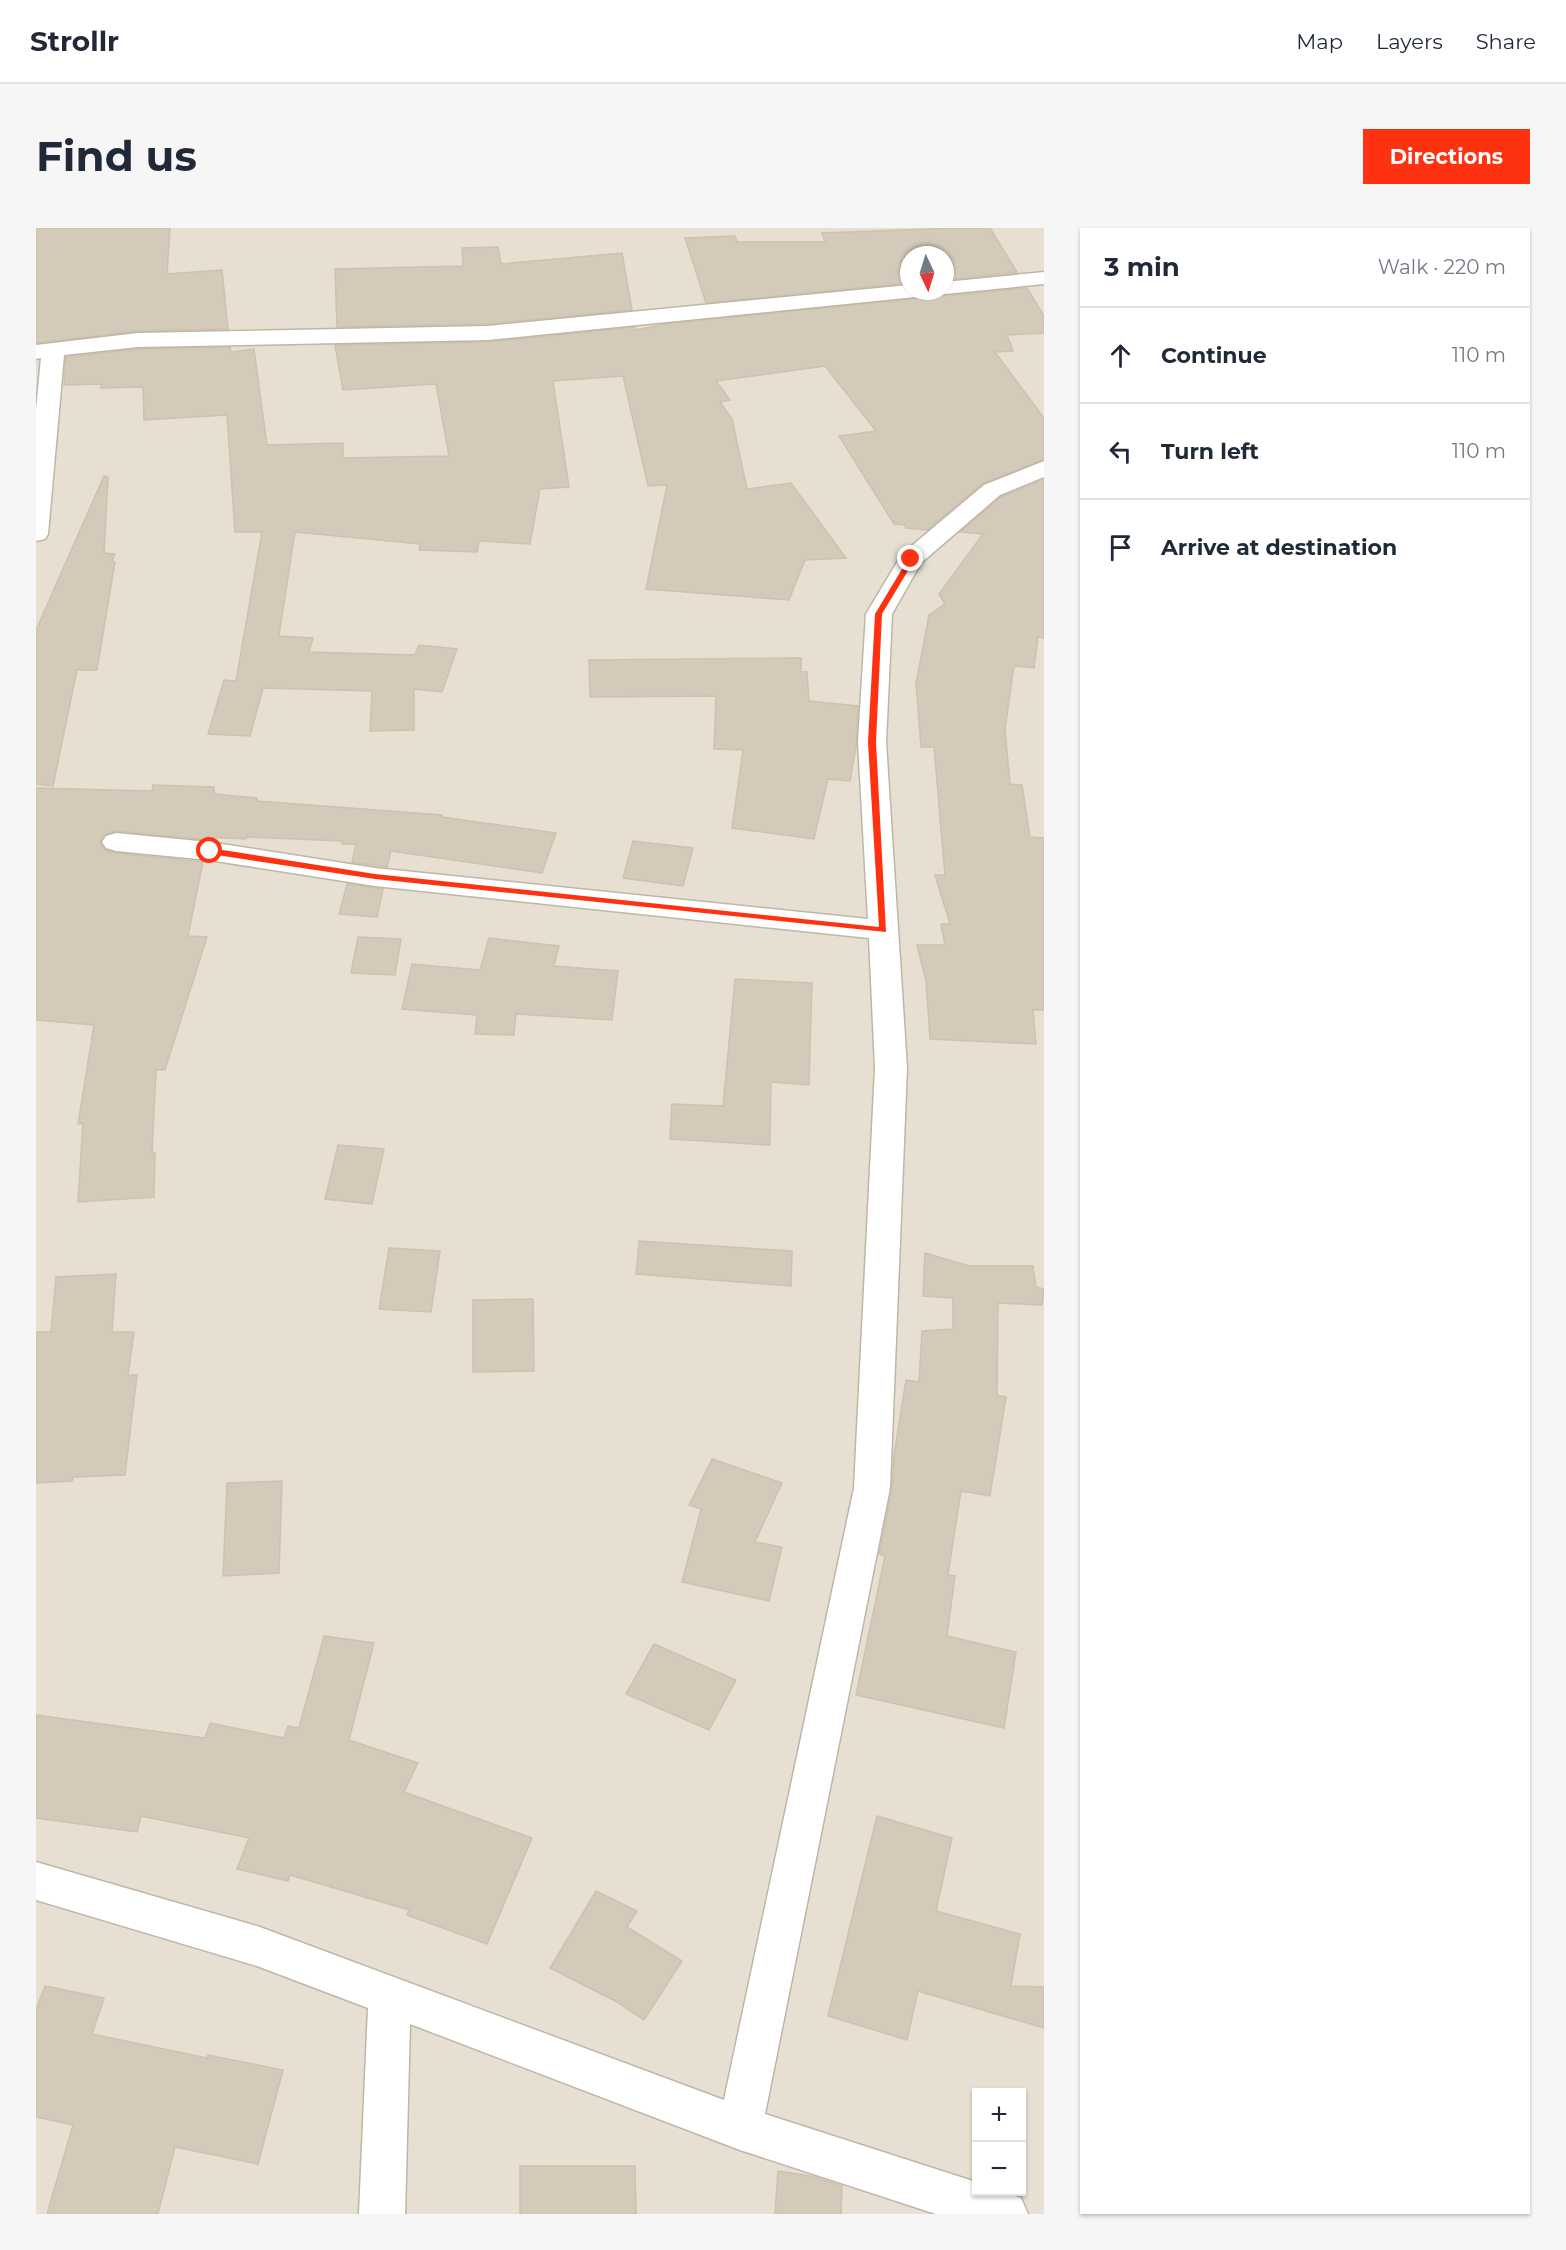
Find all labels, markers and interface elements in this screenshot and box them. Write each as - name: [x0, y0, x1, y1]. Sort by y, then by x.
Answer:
- text: Strollr: [30, 24, 119, 58]
- text: Map: [1296, 29, 1343, 54]
- text: Layers: [1376, 29, 1443, 54]
- text: Share: [1476, 29, 1536, 54]
- button: Directions: [1363, 129, 1530, 184]
- text: Find us: [36, 130, 197, 182]
- north arrow: [900, 246, 954, 300]
- text: 3 min: [1104, 251, 1180, 283]
- text: Walk · 220 m: [1378, 255, 1506, 279]
- icon: ahead: [1104, 339, 1137, 372]
- text: Continue: [1161, 342, 1267, 369]
- text: 110 m: [1452, 343, 1506, 367]
- icon: left: [1104, 435, 1137, 468]
- text: Turn left: [1161, 438, 1259, 465]
- text: 110 m: [1452, 439, 1506, 463]
- icon: arrive: [1104, 531, 1137, 564]
- text: Arrive at destination: [1161, 534, 1397, 561]
- route end: [897, 545, 923, 571]
- route start: [196, 837, 222, 863]
- map controls: [972, 2088, 1026, 2196]
- button: +: [972, 2088, 1026, 2142]
- button: −: [972, 2142, 1026, 2196]

